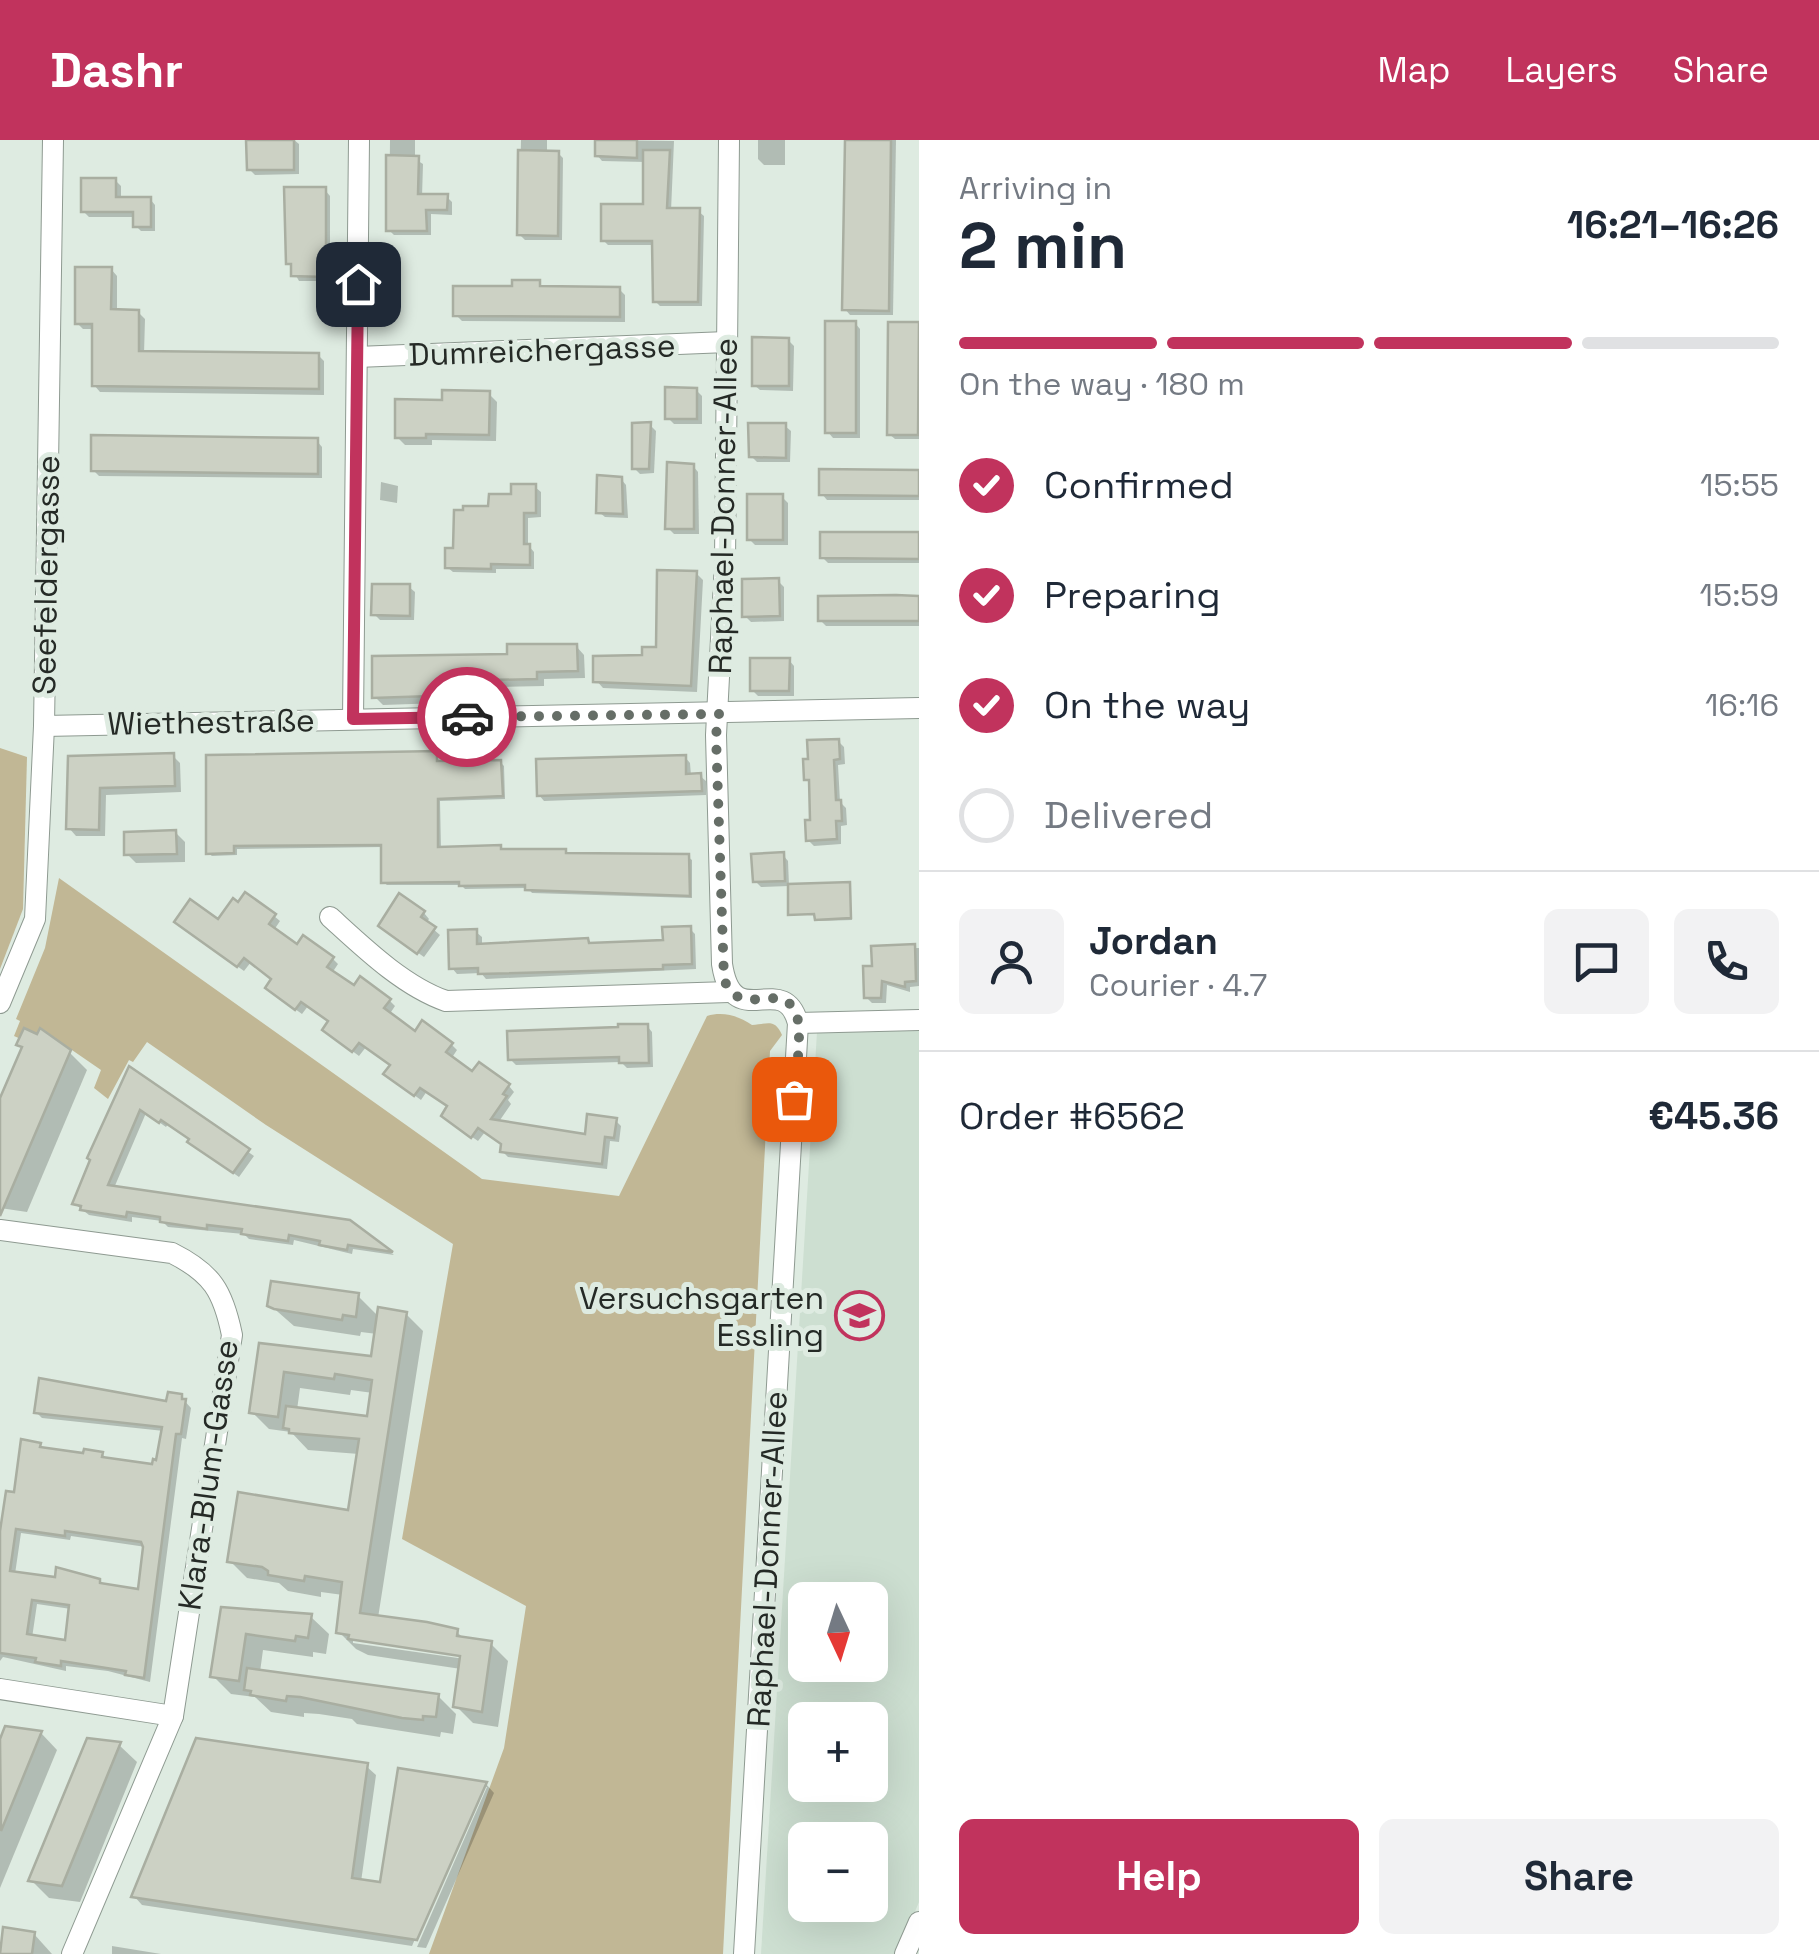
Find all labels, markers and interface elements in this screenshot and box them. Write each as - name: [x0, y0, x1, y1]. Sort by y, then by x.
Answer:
- text: Dashr: [50, 40, 183, 101]
- text: Map: [1377, 48, 1450, 92]
- text: Layers: [1505, 48, 1618, 92]
- text: Share: [1673, 48, 1769, 92]
- text: Arriving in: [959, 168, 1112, 208]
- text: 16:21–16:26: [1567, 201, 1779, 249]
- text: 2 min: [959, 204, 1127, 287]
- pin: [316, 242, 401, 327]
- icon: home: [331, 257, 386, 312]
- street label: Dumreichergasse: [408, 325, 676, 375]
- street label: Raphael-Donner-Allee: [700, 337, 746, 675]
- text: On the way · 180 m: [959, 364, 1245, 404]
- street label: Seefeldergasse: [24, 455, 68, 695]
- icon: check: [959, 458, 1014, 513]
- text: Confirmed: [1044, 461, 1234, 509]
- text: 15:55: [1700, 465, 1779, 505]
- icon: check: [959, 568, 1014, 623]
- text: Preparing: [1044, 571, 1221, 619]
- text: 15:59: [1700, 575, 1779, 615]
- courier: [417, 667, 517, 767]
- icon: check: [959, 678, 1014, 733]
- text: On the way: [1044, 681, 1250, 729]
- text: 16:16: [1705, 685, 1779, 725]
- icon: car: [440, 690, 495, 745]
- street label: Wiethestraße: [107, 700, 315, 744]
- text: Delivered: [1044, 791, 1213, 839]
- button: person: [959, 909, 1064, 1014]
- button: chat: [1544, 909, 1649, 1014]
- button: phone: [1674, 909, 1779, 1014]
- text: Jordan: [1089, 917, 1218, 965]
- text: Courier · 4.7: [1089, 965, 1267, 1005]
- pin: [752, 1057, 837, 1142]
- icon: bag: [767, 1072, 822, 1127]
- text: Order #6562: [959, 1092, 1185, 1140]
- text: €45.36: [1648, 1092, 1779, 1140]
- place label: Versuchsgarten Essling: [579, 1278, 824, 1355]
- school or university icon: Versuchsgarten Essling: [833, 1290, 885, 1342]
- street label: Klara-Blum-Gasse: [169, 1337, 247, 1613]
- street label: Raphael-Donner-Allee: [738, 1390, 796, 1728]
- north arrow: [788, 1582, 888, 1682]
- map controls: [788, 1582, 888, 1922]
- button: +: [788, 1702, 888, 1802]
- button: Help: [959, 1819, 1359, 1934]
- button: Share: [1379, 1819, 1779, 1934]
- button: −: [788, 1822, 888, 1922]

